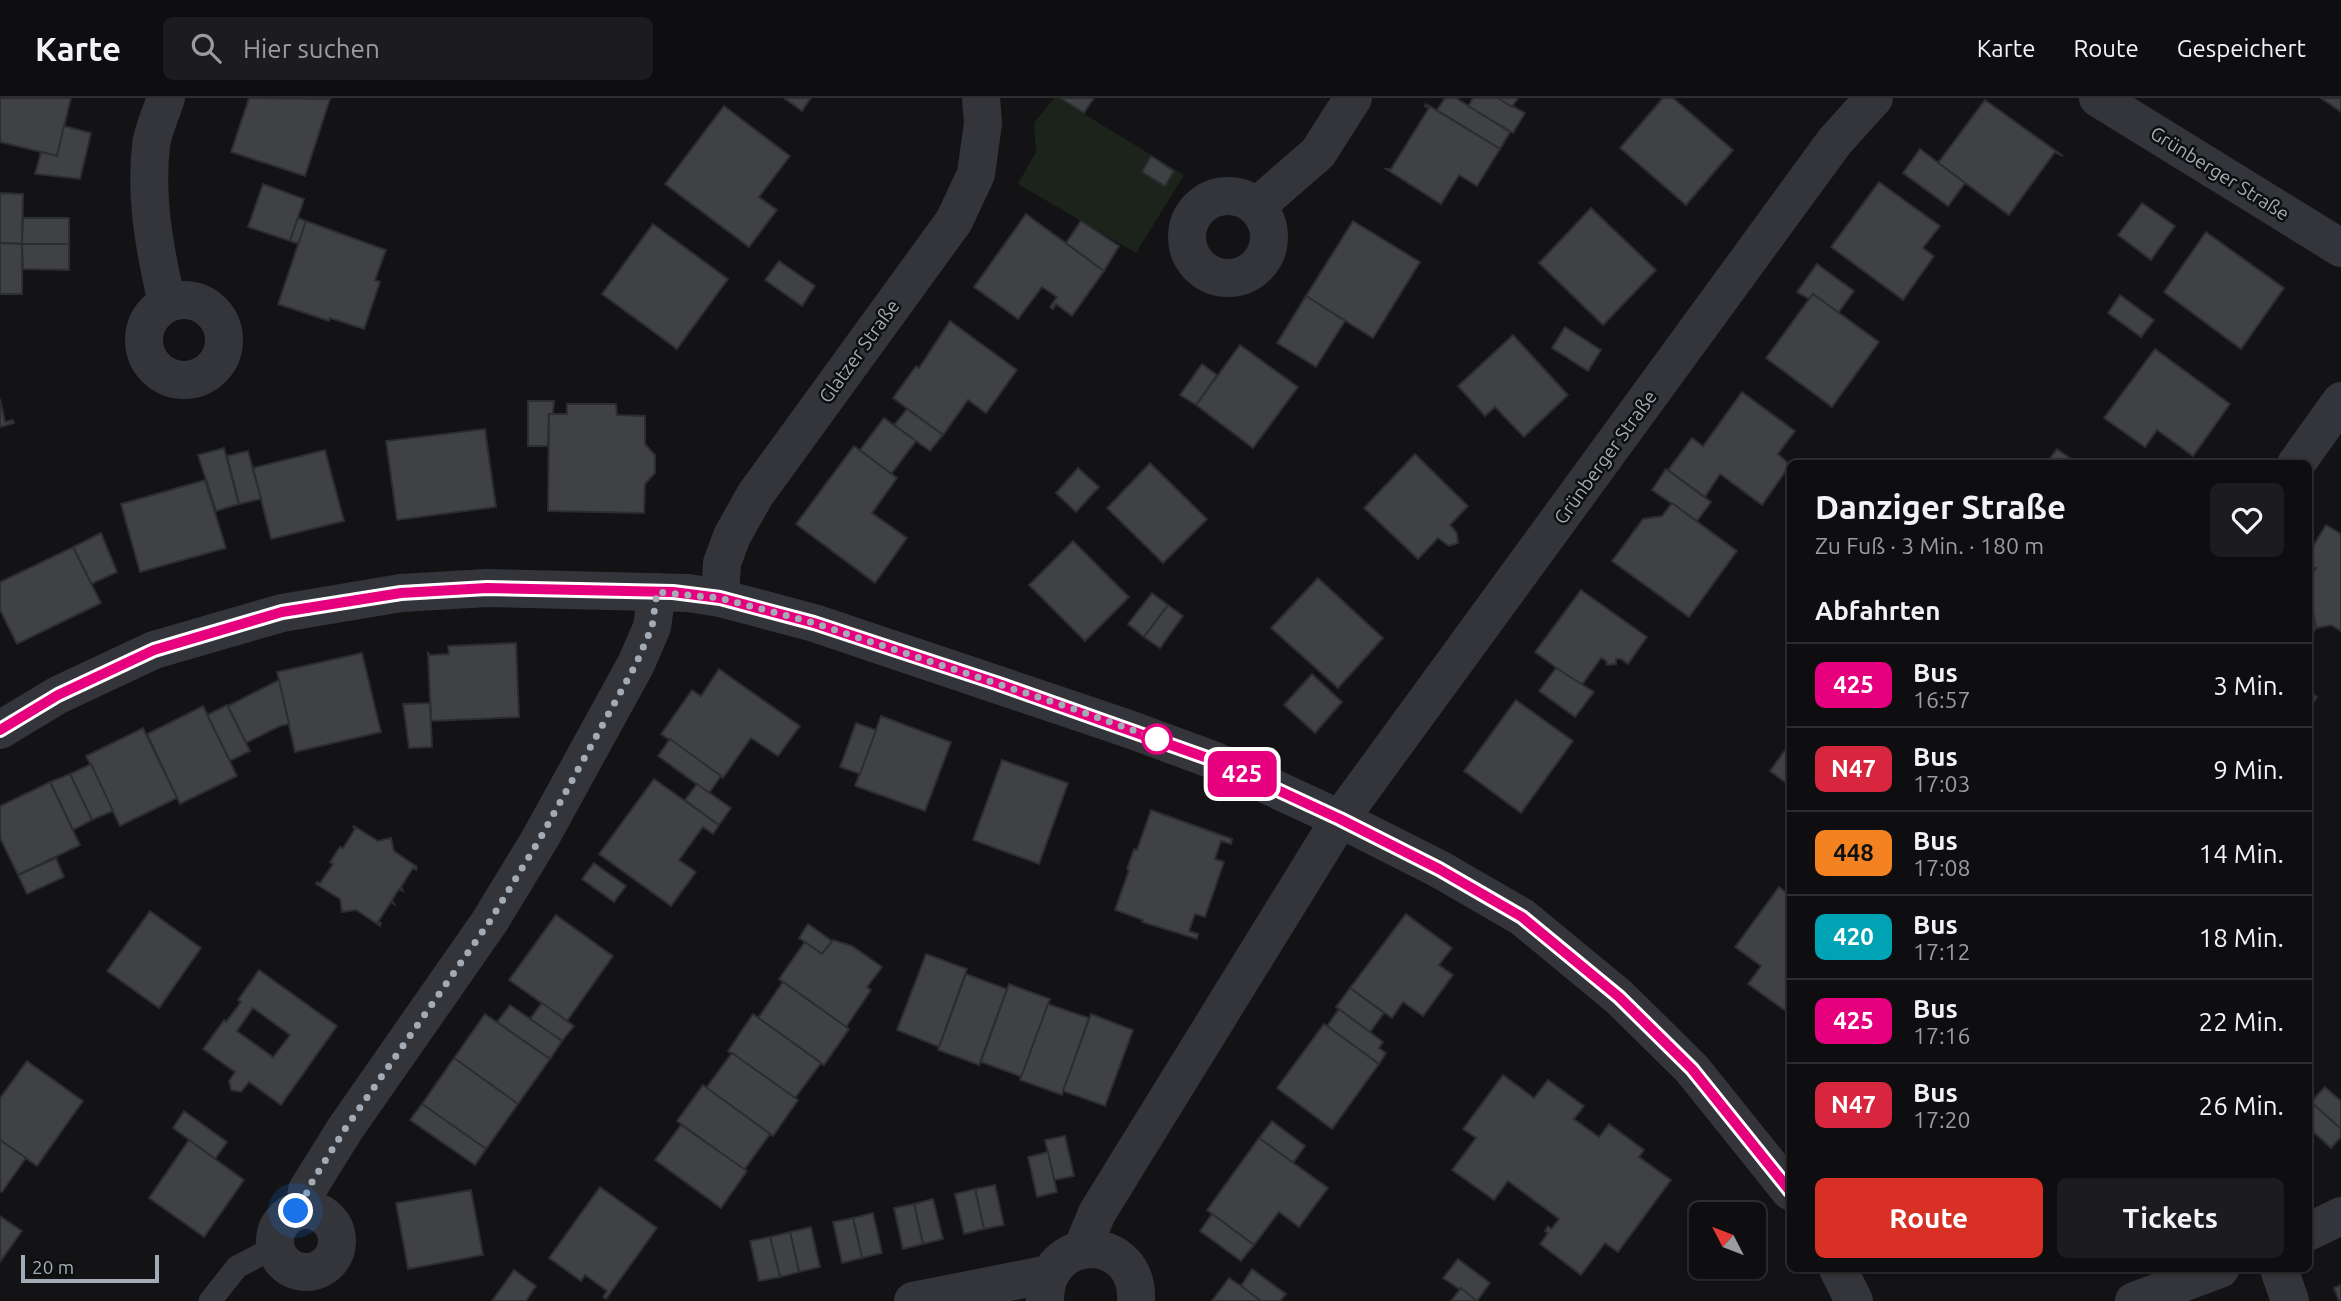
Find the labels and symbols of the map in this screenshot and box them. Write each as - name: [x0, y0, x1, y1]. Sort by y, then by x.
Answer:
- street label: Grünberger Straße: [2147, 121, 2293, 225]
- street label: Glatzer Straße: [814, 295, 904, 407]
- street label: Grünberger Straße: [1549, 386, 1661, 528]
- unlabelled marker: [1142, 724, 1172, 754]
- line badge: 425: [1202, 751, 1282, 797]
- your location: [278, 1193, 313, 1228]
- north arrow: [1689, 1202, 1766, 1279]
- scale bar: [21, 1252, 159, 1284]

